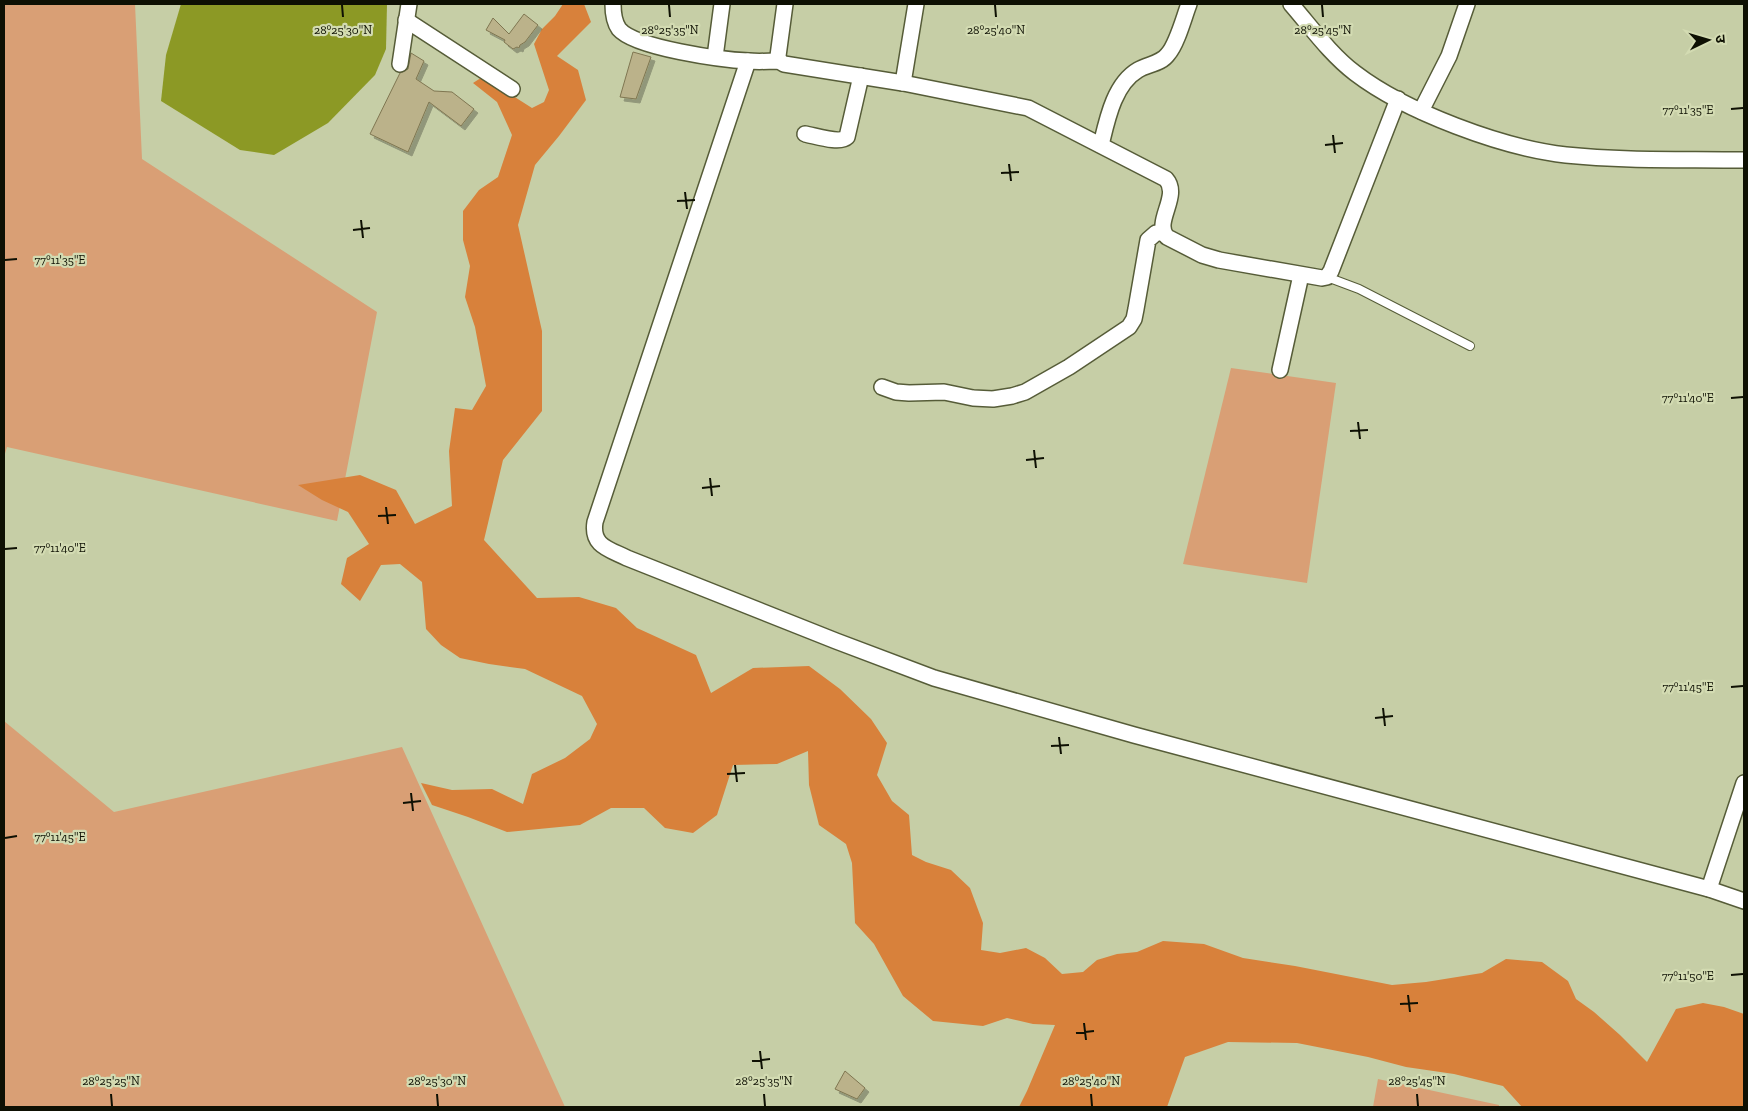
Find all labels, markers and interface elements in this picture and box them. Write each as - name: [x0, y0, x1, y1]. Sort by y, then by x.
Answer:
- north arrow: [1683, 15, 1733, 65]
- text: 28°25'30"N: [314, 23, 372, 37]
- text: 28°25'35"N: [641, 23, 699, 37]
- text: 28°25'40"N: [967, 23, 1025, 37]
- text: 28°25'45"N: [1294, 23, 1352, 37]
- text: उ: [1712, 34, 1729, 45]
- text: 77°11'35"E: [1663, 103, 1713, 117]
- text: 77°11'35"E: [35, 253, 85, 267]
- text: 77°11'40"E: [1662, 391, 1714, 405]
- text: 77°11'40"E: [34, 541, 86, 555]
- text: 77°11'45"E: [1663, 680, 1714, 694]
- text: 77°11'45"E: [35, 830, 86, 844]
- text: 77°11'50"E: [1662, 969, 1714, 983]
- text: 28°25'25"N: [82, 1074, 140, 1088]
- text: 28°25'30"N: [408, 1074, 466, 1088]
- text: 28°25'35"N: [735, 1074, 793, 1088]
- text: 28°25'40"N: [1062, 1074, 1120, 1088]
- text: 28°25'45"N: [1388, 1074, 1446, 1088]

